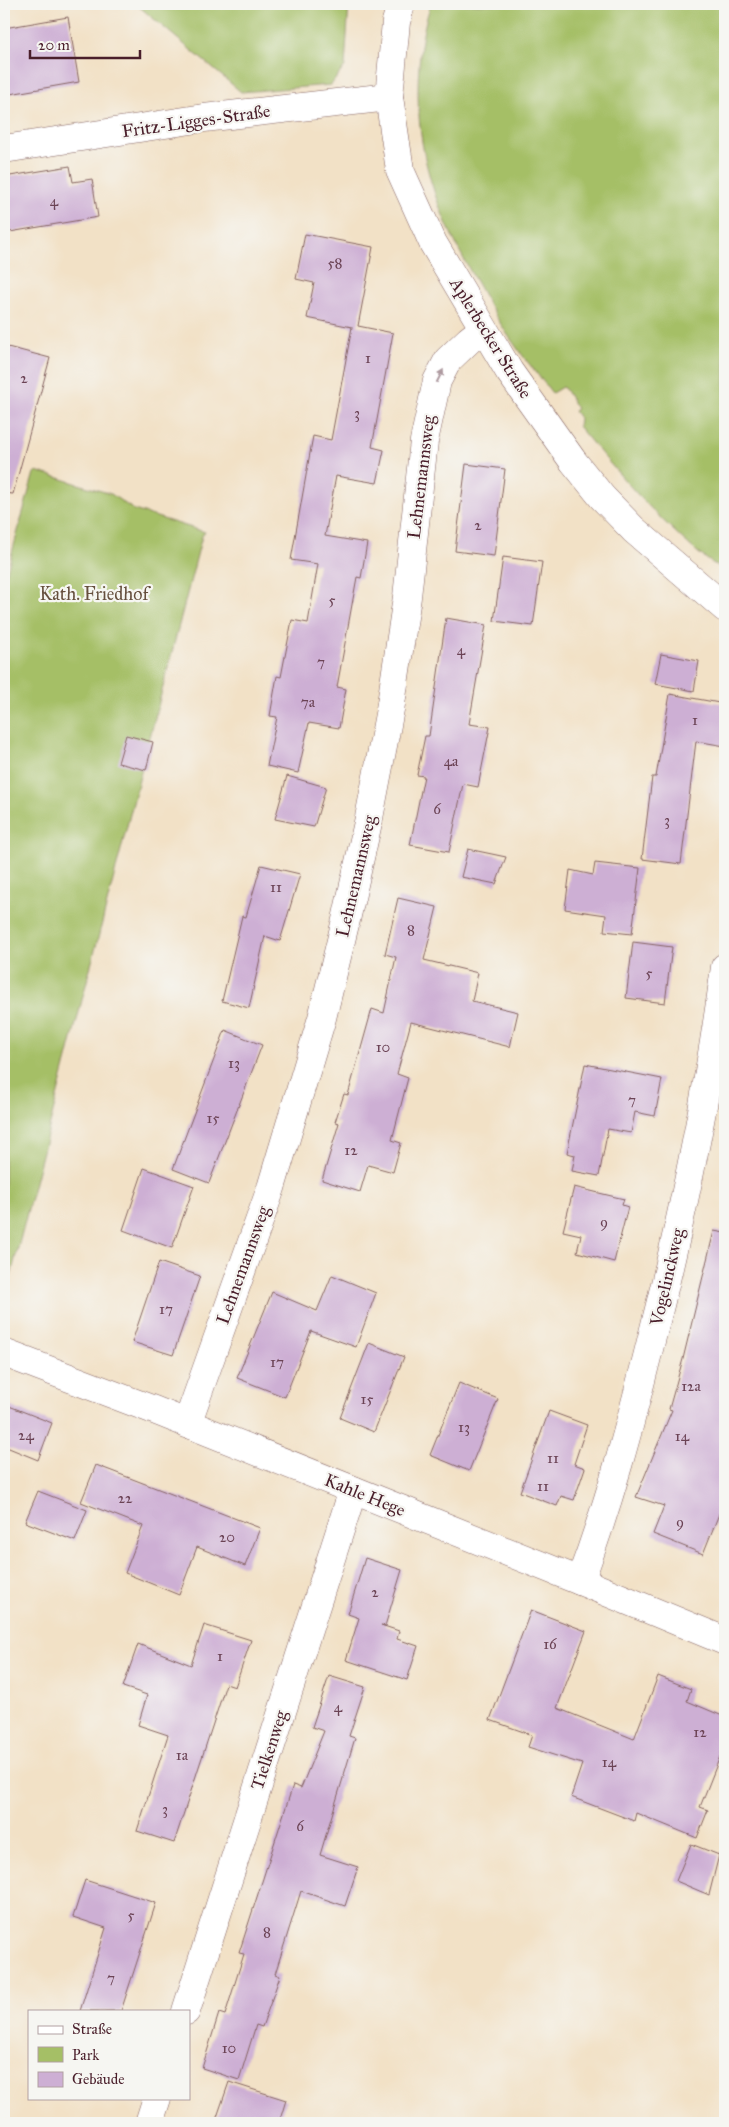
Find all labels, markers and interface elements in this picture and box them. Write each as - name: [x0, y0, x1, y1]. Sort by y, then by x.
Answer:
- scale bar: [30, 28, 140, 60]
- text: 20 m: [38, 36, 70, 54]
- street label: Fritz-Ligges-Straße: [120, 100, 272, 143]
- house number: 4: [50, 192, 59, 210]
- house number: 58: [328, 254, 342, 272]
- street label: Aplerbecker Straße: [445, 273, 537, 402]
- house number: 1: [365, 349, 371, 367]
- house number: 2: [20, 369, 28, 387]
- one-way arrow: [436, 369, 444, 383]
- house number: 3: [354, 404, 360, 422]
- street label: Lehnemannsweg: [403, 413, 441, 540]
- house number: 2: [474, 516, 482, 534]
- park label: Kath. Friedhof: [39, 583, 151, 605]
- house number: 5: [329, 591, 336, 609]
- house number: 4: [457, 641, 466, 659]
- house number: 7: [317, 653, 325, 671]
- house number: 7a: [301, 693, 316, 711]
- house number: 1: [692, 711, 698, 729]
- house number: 4a: [444, 752, 459, 770]
- house number: 6: [433, 800, 442, 818]
- house number: 3: [664, 811, 670, 829]
- street label: Lehnemannsweg: [331, 812, 382, 939]
- house number: 11: [270, 878, 282, 896]
- house number: 8: [407, 921, 415, 939]
- house number: 5: [646, 964, 653, 982]
- house number: 10: [376, 1038, 390, 1056]
- house number: 13: [228, 1054, 240, 1072]
- house number: 7: [628, 1091, 636, 1109]
- house number: 15: [207, 1109, 219, 1127]
- house number: 12: [344, 1141, 358, 1159]
- street label: Lehnemannsweg: [211, 1202, 276, 1327]
- house number: 9: [600, 1213, 608, 1231]
- street label: Vogelinckweg: [645, 1226, 690, 1329]
- house number: 17: [159, 1300, 173, 1318]
- house number: 17: [270, 1353, 284, 1371]
- house number: 12a: [681, 1377, 701, 1395]
- house number: 15: [361, 1390, 373, 1408]
- house number: 13: [458, 1418, 470, 1436]
- house number: 24: [18, 1426, 35, 1444]
- house number: 14: [675, 1427, 690, 1445]
- house number: 11: [547, 1449, 559, 1467]
- street label: Kahle Hege: [321, 1469, 409, 1522]
- house number: 11: [537, 1477, 549, 1495]
- house number: 22: [118, 1489, 133, 1507]
- house number: 9: [676, 1513, 684, 1531]
- house number: 20: [219, 1528, 235, 1546]
- house number: 2: [371, 1583, 379, 1601]
- house number: 16: [543, 1635, 558, 1653]
- house number: 1: [217, 1647, 223, 1665]
- house number: 4: [334, 1698, 343, 1716]
- street label: Tielkenweg: [246, 1707, 293, 1793]
- house number: 12: [693, 1723, 707, 1741]
- house number: 1a: [176, 1746, 189, 1764]
- house number: 14: [602, 1753, 617, 1771]
- house number: 3: [162, 1800, 168, 1818]
- house number: 6: [296, 1817, 305, 1835]
- house number: 5: [128, 1906, 135, 1924]
- house number: 8: [263, 1923, 271, 1941]
- house number: 7: [107, 1969, 115, 1987]
- legend: [28, 2010, 190, 2100]
- text: Straße: [72, 2020, 112, 2038]
- house number: 10: [222, 2039, 236, 2057]
- text: Park: [72, 2046, 99, 2064]
- text: Gebäude: [72, 2070, 125, 2088]

